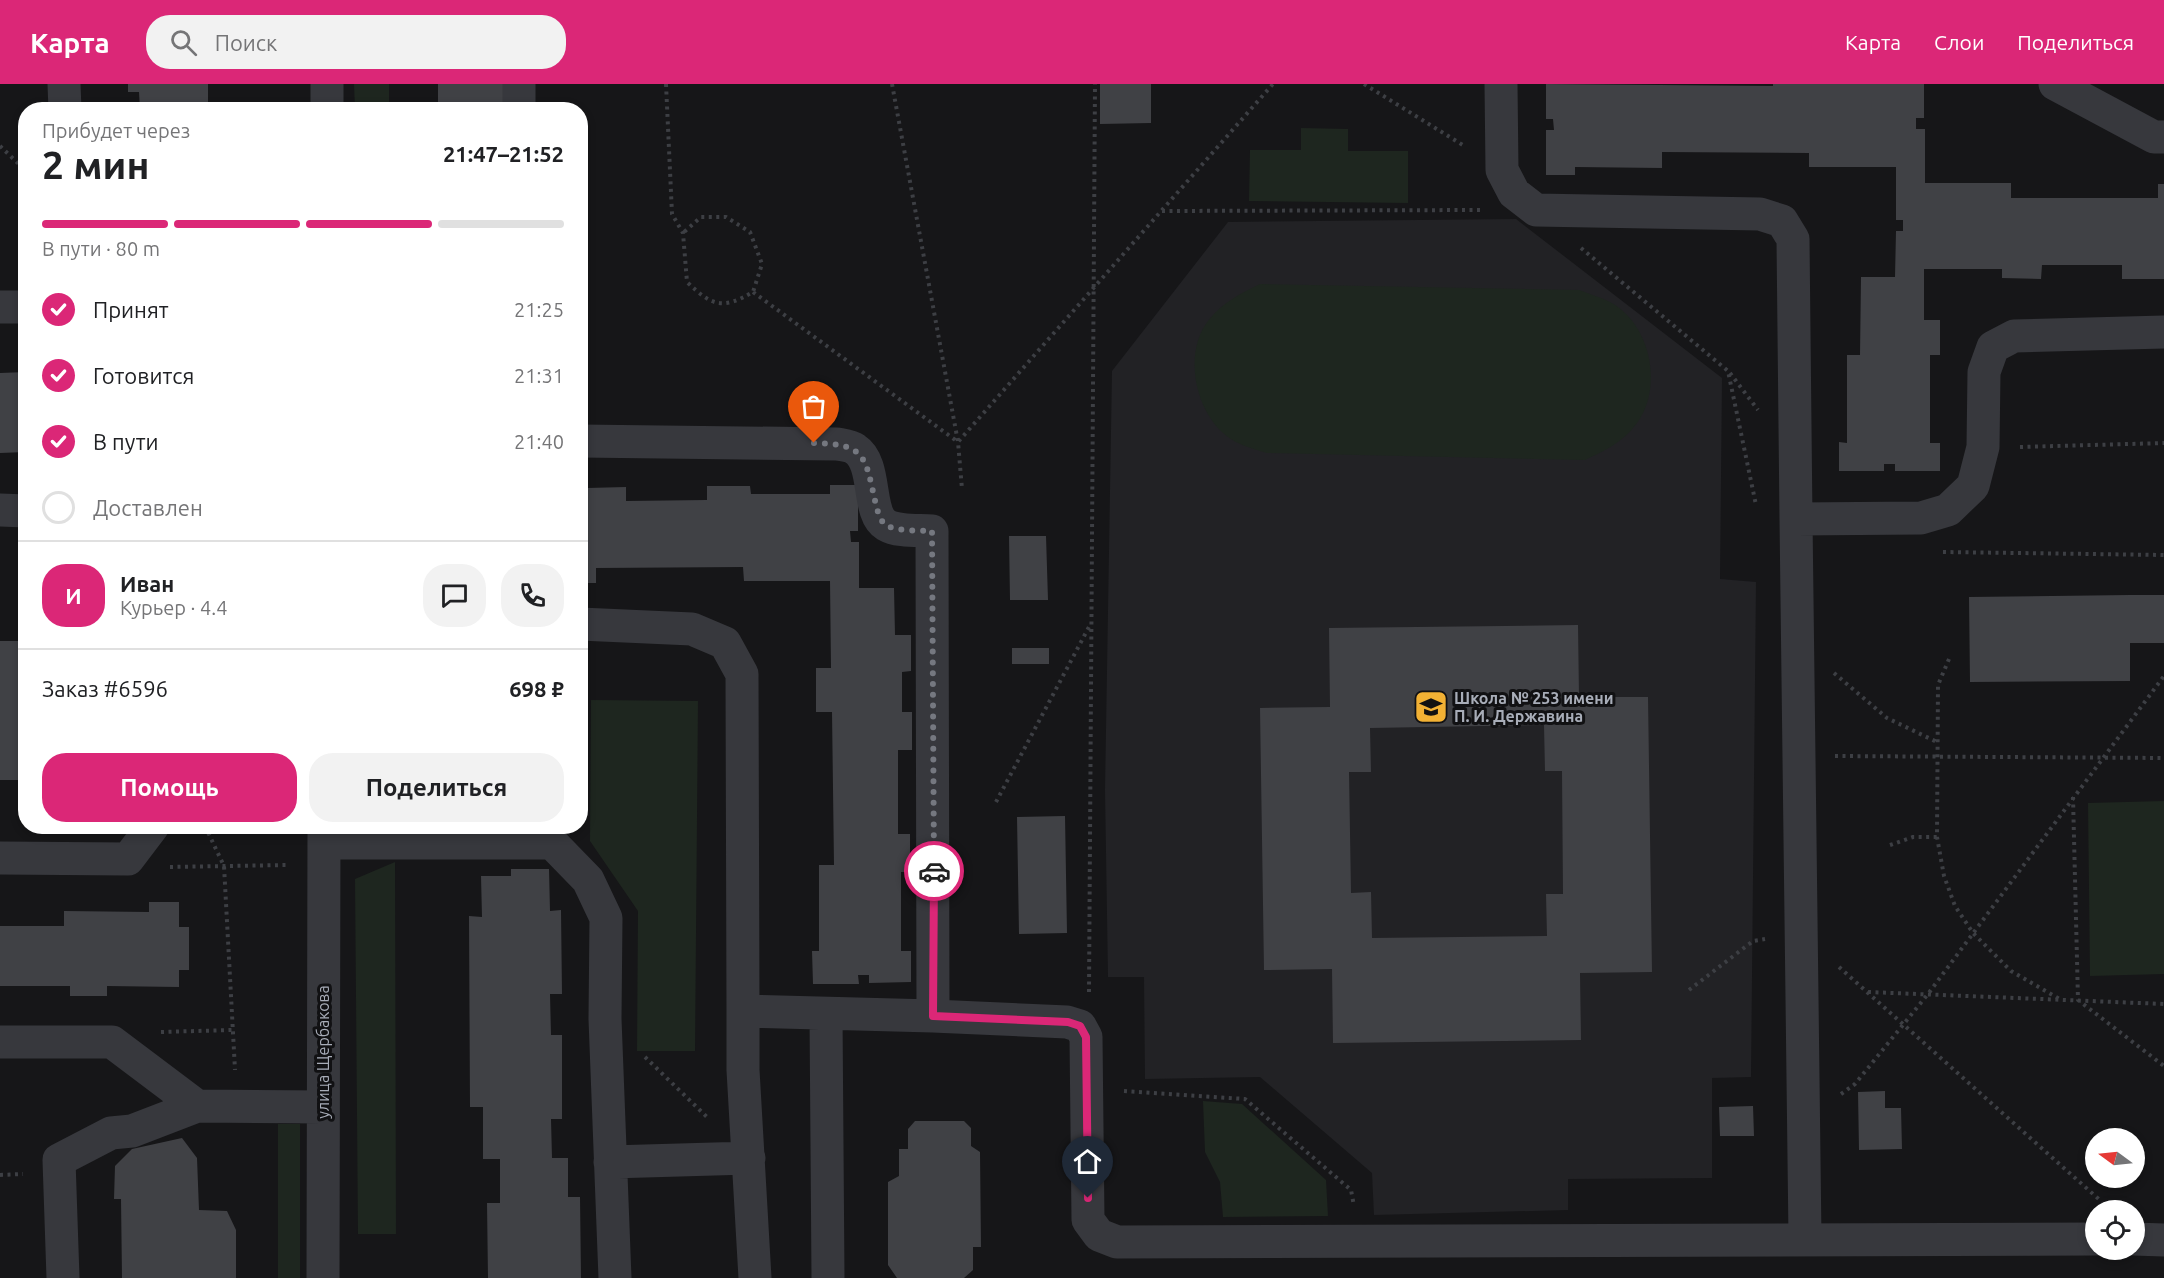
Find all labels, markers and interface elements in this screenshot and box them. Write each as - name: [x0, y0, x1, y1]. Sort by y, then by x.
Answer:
- search box: [146, 15, 566, 69]
- icon: search: [167, 26, 200, 59]
- text: Карта: [30, 27, 110, 58]
- text: Поиск: [215, 30, 277, 55]
- text: Карта: [1845, 30, 1901, 54]
- text: Слои: [1934, 30, 1984, 54]
- text: Поделиться: [2017, 30, 2134, 54]
- text: Прибудет через: [42, 119, 190, 142]
- text: 21:47–21:52: [443, 141, 564, 166]
- text: 2 мин: [42, 143, 150, 186]
- text: В пути · 80 m: [42, 237, 160, 260]
- icon: check: [42, 293, 75, 326]
- text: Принят: [93, 297, 169, 322]
- text: 21:25: [514, 298, 564, 321]
- icon: check: [42, 359, 75, 392]
- text: Готовится: [93, 363, 194, 388]
- text: 21:31: [514, 364, 564, 387]
- pin: [788, 381, 839, 443]
- icon: bag: [797, 390, 830, 423]
- icon: check: [42, 425, 75, 458]
- text: В пути: [93, 429, 159, 454]
- text: 21:40: [514, 430, 564, 453]
- text: Доставлен: [93, 495, 203, 520]
- button: chat: [423, 564, 486, 627]
- button: phone: [501, 564, 564, 627]
- text: Иван: [120, 571, 174, 596]
- text: И: [65, 583, 82, 608]
- text: Курьер · 4.4: [120, 596, 227, 619]
- text: Заказ #6596: [42, 676, 168, 701]
- text: 698 ₽: [509, 676, 564, 701]
- school or university icon: Школа № 253 имени П. И. Державина: [1413, 689, 1449, 725]
- place label: Школа № 253 имени П. И. Державина: [1454, 689, 1614, 725]
- button: Помощь: [42, 753, 297, 822]
- button: Поделиться: [309, 753, 564, 822]
- courier: [904, 841, 964, 901]
- icon: car: [918, 855, 951, 888]
- street label: улица Щербакова: [314, 985, 332, 1119]
- north arrow: [2085, 1128, 2145, 1188]
- map controls: [2085, 1128, 2145, 1260]
- pin: [1062, 1136, 1113, 1198]
- icon: home: [1071, 1145, 1104, 1178]
- button: locate: [2085, 1200, 2145, 1260]

